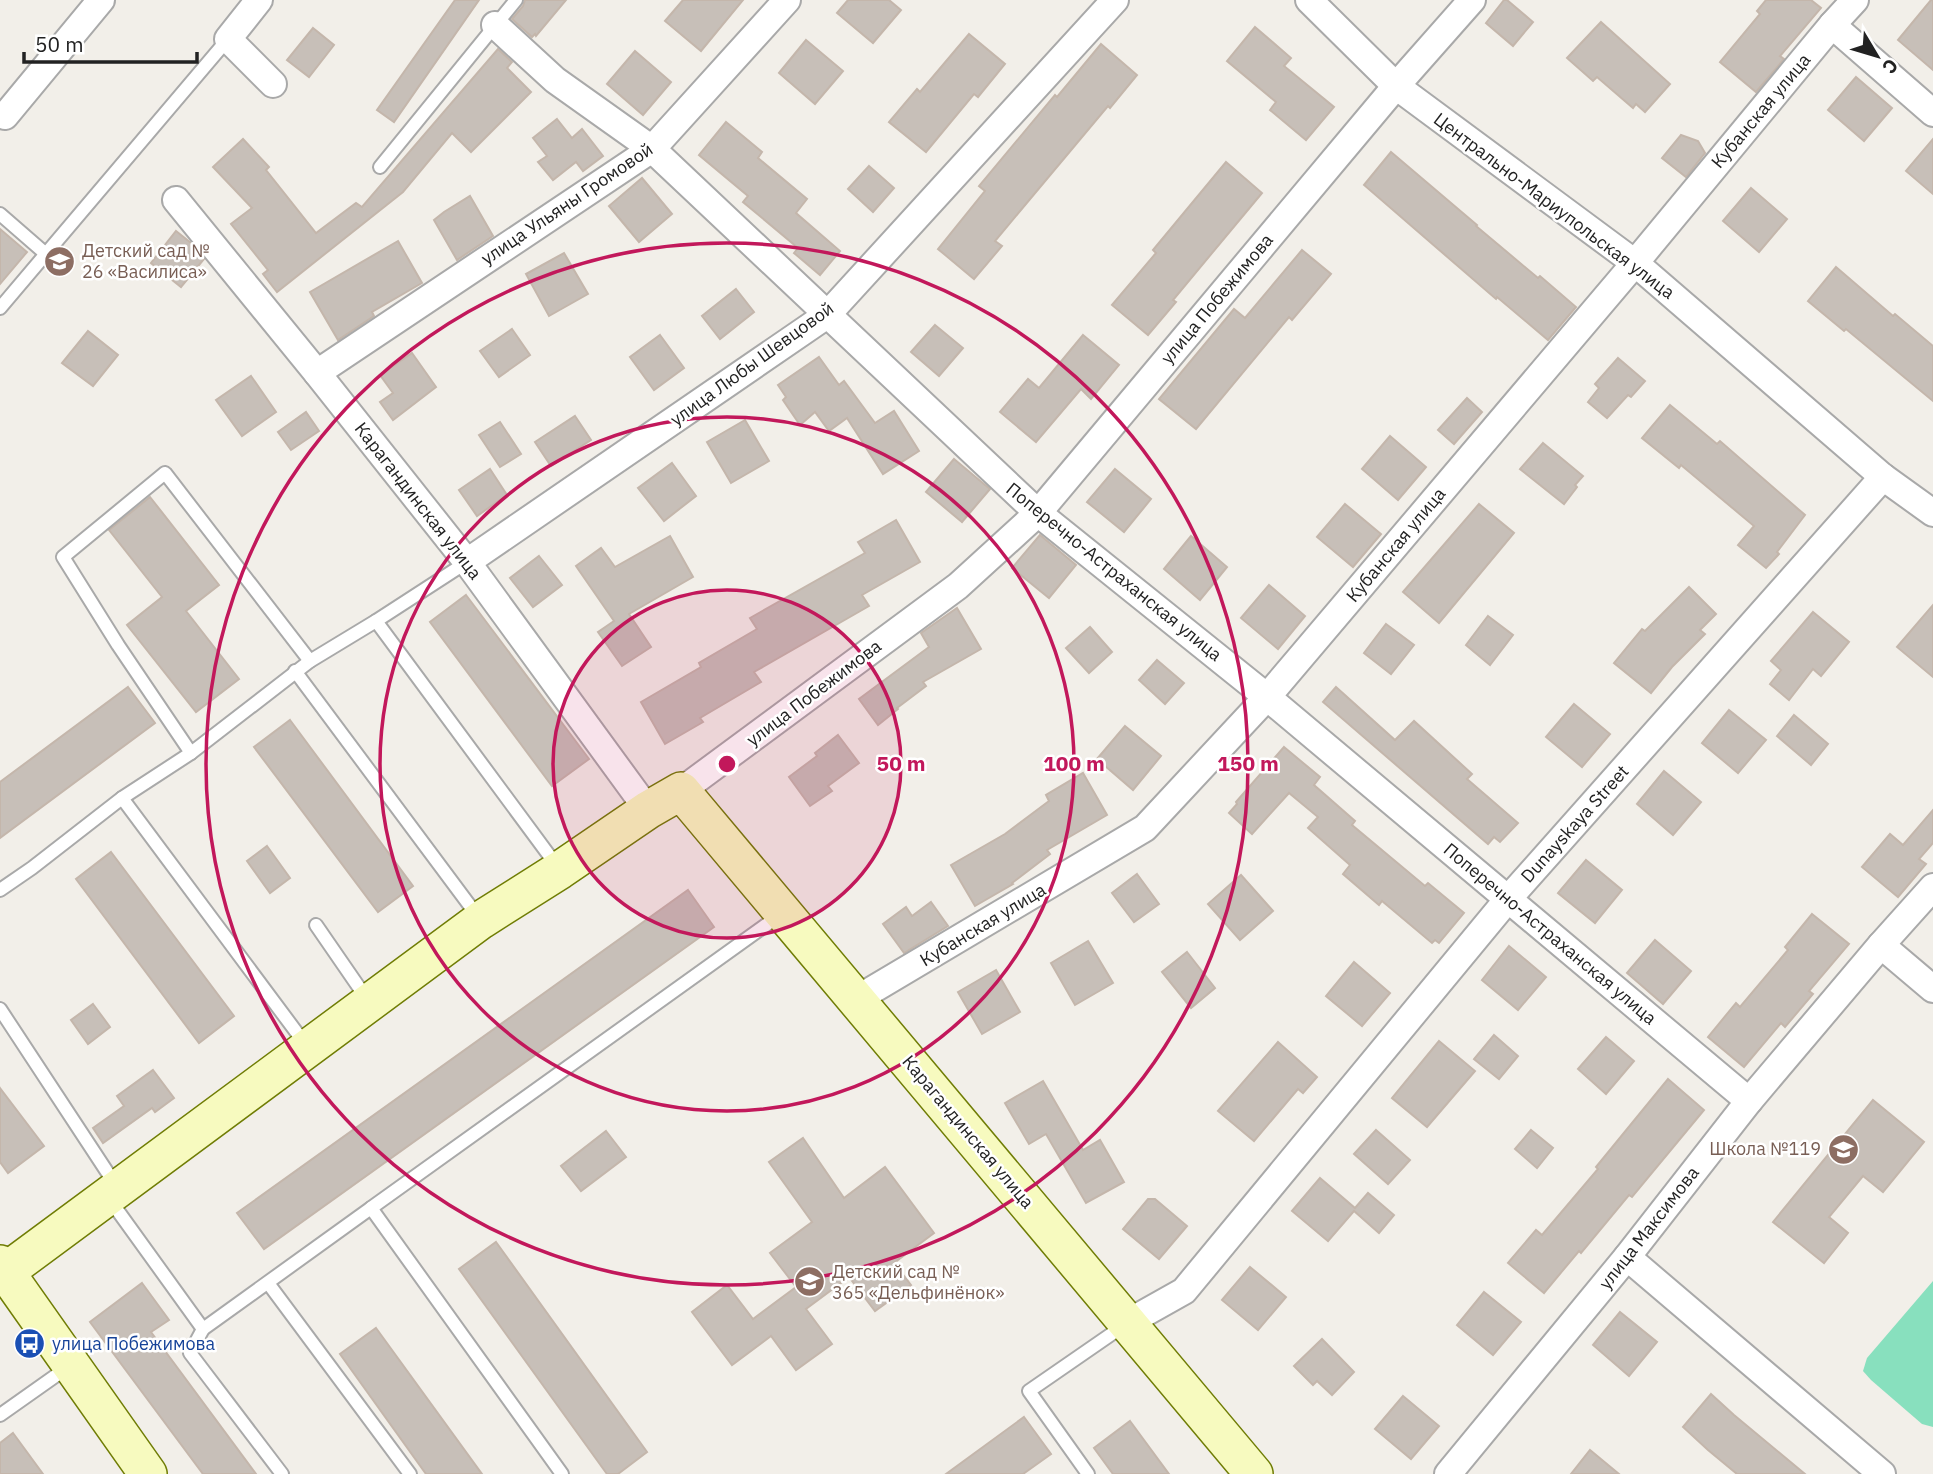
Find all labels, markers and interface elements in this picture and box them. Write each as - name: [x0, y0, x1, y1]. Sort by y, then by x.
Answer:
- scale bar: [24, 21, 198, 65]
- north arrow: [1842, 21, 1912, 91]
- text: 50 m: [35, 30, 84, 58]
- street label: Кубанская улица: [1706, 48, 1816, 173]
- text: С: [1877, 54, 1904, 79]
- street label: Центрально-Мариупольская улица: [1429, 107, 1680, 304]
- street label: улица Ульяны Громовой: [476, 137, 657, 270]
- street label: улица Побежимова: [1155, 229, 1278, 369]
- place label: Детский сад № 26 «Василиса»: [82, 239, 210, 283]
- school or university icon: Детский сад № 26 «Василиса»: [42, 244, 76, 278]
- street label: улица Любы Шевцовой: [665, 296, 838, 431]
- street label: Карагандинская улица: [350, 417, 487, 584]
- street label: Поперечно-Астраханская улица: [1002, 477, 1227, 666]
- street label: Кубанская улица: [1341, 482, 1451, 607]
- street label: улица Побежимова: [742, 634, 886, 751]
- text: 50 m: [877, 749, 925, 777]
- text: 100 m: [1043, 749, 1105, 777]
- text: 150 m: [1217, 749, 1279, 777]
- centre of rings: [715, 752, 739, 776]
- street label: Dunayskaya Street: [1516, 760, 1634, 887]
- street label: Поперечно-Астраханская улица: [1439, 838, 1662, 1030]
- street label: Кубанская улица: [916, 878, 1050, 971]
- street label: Карагандинская улица: [897, 1050, 1040, 1213]
- school or university icon: Школа №119: [1827, 1132, 1861, 1166]
- place label: Школа №119: [1709, 1137, 1821, 1160]
- street label: улица Максимова: [1593, 1161, 1704, 1294]
- place label: Детский сад № 365 «Дельфинёнок»: [832, 1260, 1005, 1304]
- school or university icon: Детский сад № 365 «Дельфинёнок»: [792, 1265, 826, 1299]
- bus stop icon: улица Побежимова: [12, 1327, 46, 1361]
- place label: улица Побежимова: [52, 1332, 216, 1355]

